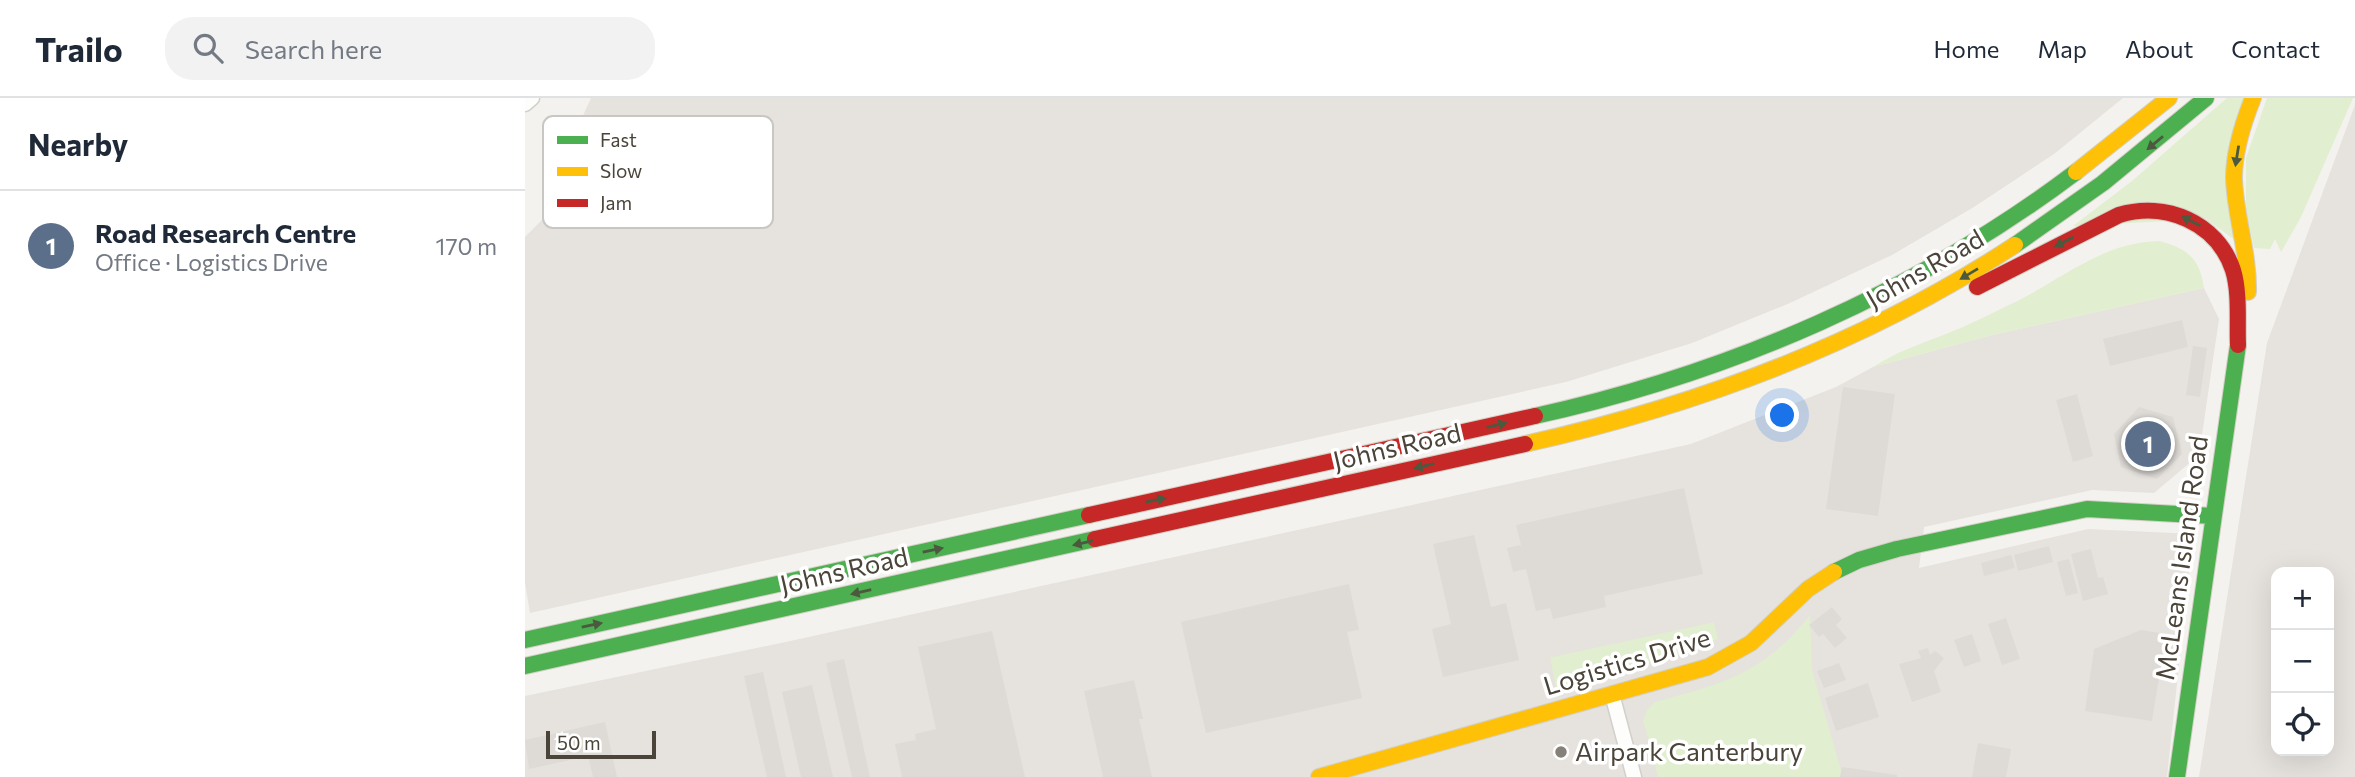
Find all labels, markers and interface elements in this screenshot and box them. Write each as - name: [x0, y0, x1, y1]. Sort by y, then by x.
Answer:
- search box: [165, 17, 655, 80]
- text: Trailo: [35, 28, 123, 69]
- icon: search: [189, 29, 227, 67]
- text: Search here: [245, 33, 382, 64]
- text: Home: [1934, 34, 2000, 63]
- text: Map: [2038, 34, 2087, 63]
- text: About: [2125, 34, 2193, 63]
- text: Contact: [2231, 34, 2320, 63]
- legend: [543, 116, 773, 228]
- text: Nearby: [28, 125, 128, 162]
- text: Fast: [600, 128, 637, 151]
- one-way arrow: [2146, 135, 2163, 150]
- one-way arrow: [2231, 146, 2242, 168]
- text: Slow: [600, 159, 642, 182]
- text: Jam: [600, 191, 632, 214]
- one-way arrow: [2181, 216, 2201, 227]
- text: Road Research Centre: [95, 217, 356, 248]
- street label: Johns Road: [1860, 222, 1988, 314]
- text: 1: [46, 232, 56, 260]
- text: 170 m: [436, 232, 497, 260]
- one-way arrow: [2054, 237, 2074, 248]
- text: Office · Logistics Drive: [95, 248, 328, 276]
- one-way arrow: [1959, 267, 1979, 280]
- your location: [1765, 398, 1799, 432]
- street label: Johns Road: [1330, 416, 1464, 475]
- pin: 1: [2125, 418, 2171, 470]
- one-way arrow: [1486, 419, 1508, 430]
- street label: McLeans Island Road: [2148, 434, 2213, 682]
- one-way arrow: [1413, 461, 1435, 472]
- one-way arrow: [1145, 495, 1167, 506]
- one-way arrow: [1071, 537, 1093, 548]
- street label: Johns Road: [777, 540, 911, 599]
- one-way arrow: [922, 544, 944, 555]
- map controls: [2271, 567, 2334, 756]
- button: +: [2271, 567, 2334, 630]
- one-way arrow: [849, 587, 871, 598]
- one-way arrow: [581, 619, 603, 630]
- street label: Logistics Drive: [1539, 620, 1714, 701]
- button: −: [2271, 630, 2334, 693]
- button: locate: [2271, 693, 2334, 756]
- scale bar: [546, 728, 656, 760]
- text: 50 m: [557, 731, 601, 754]
- place label: Airpark Canterbury: [1575, 735, 1803, 766]
- marker: Airpark Canterbury: [1553, 744, 1569, 760]

